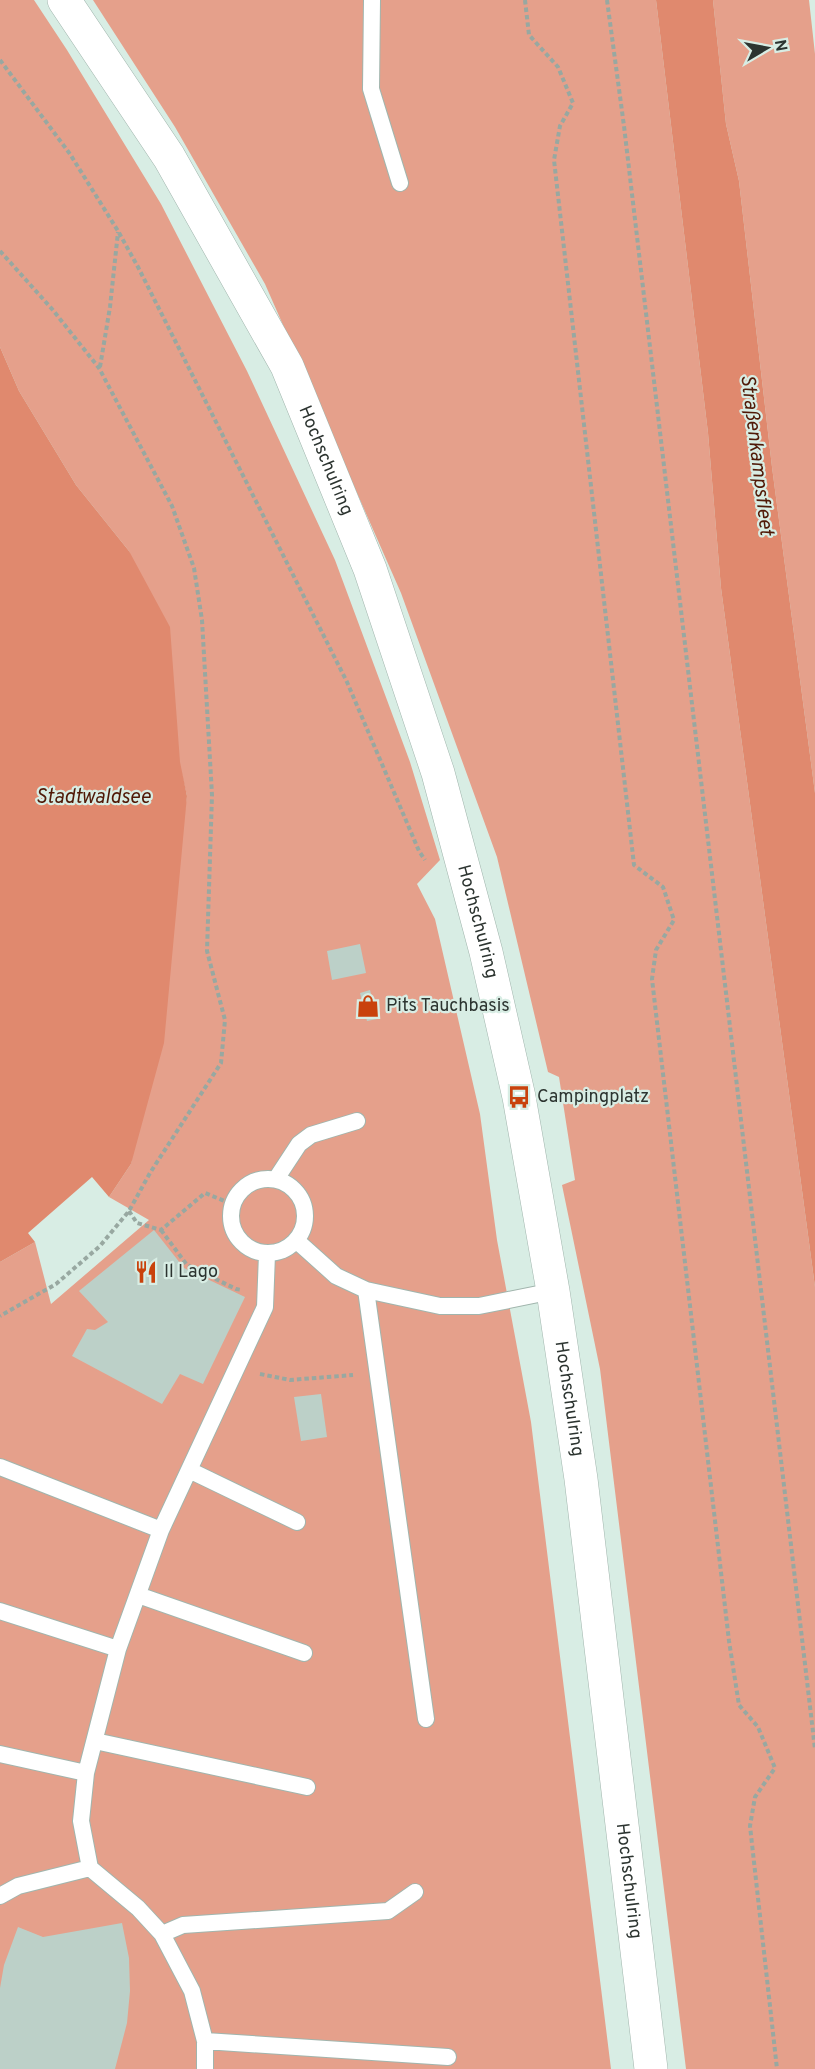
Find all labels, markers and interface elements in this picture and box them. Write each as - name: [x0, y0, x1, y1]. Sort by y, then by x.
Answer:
- north arrow: [737, 18, 797, 78]
- text: N: [769, 38, 791, 53]
- water label: Straßenkampsfleet: [733, 373, 779, 538]
- street label: Hochschulring: [293, 402, 358, 519]
- water label: Stadtwaldsee: [36, 785, 151, 811]
- street label: Hochschulring: [452, 862, 503, 981]
- shop icon: Pits Tauchbasis: [355, 993, 381, 1019]
- place label: Pits Tauchbasis: [386, 995, 510, 1018]
- bus stop icon: Campingplatz: [506, 1084, 532, 1110]
- place label: Campingplatz: [537, 1086, 649, 1109]
- restaurant icon: Il Lago: [133, 1259, 159, 1285]
- place label: Il Lago: [164, 1261, 218, 1284]
- street label: Hochschulring: [549, 1339, 589, 1458]
- street label: Hochschulring: [610, 1822, 647, 1940]

